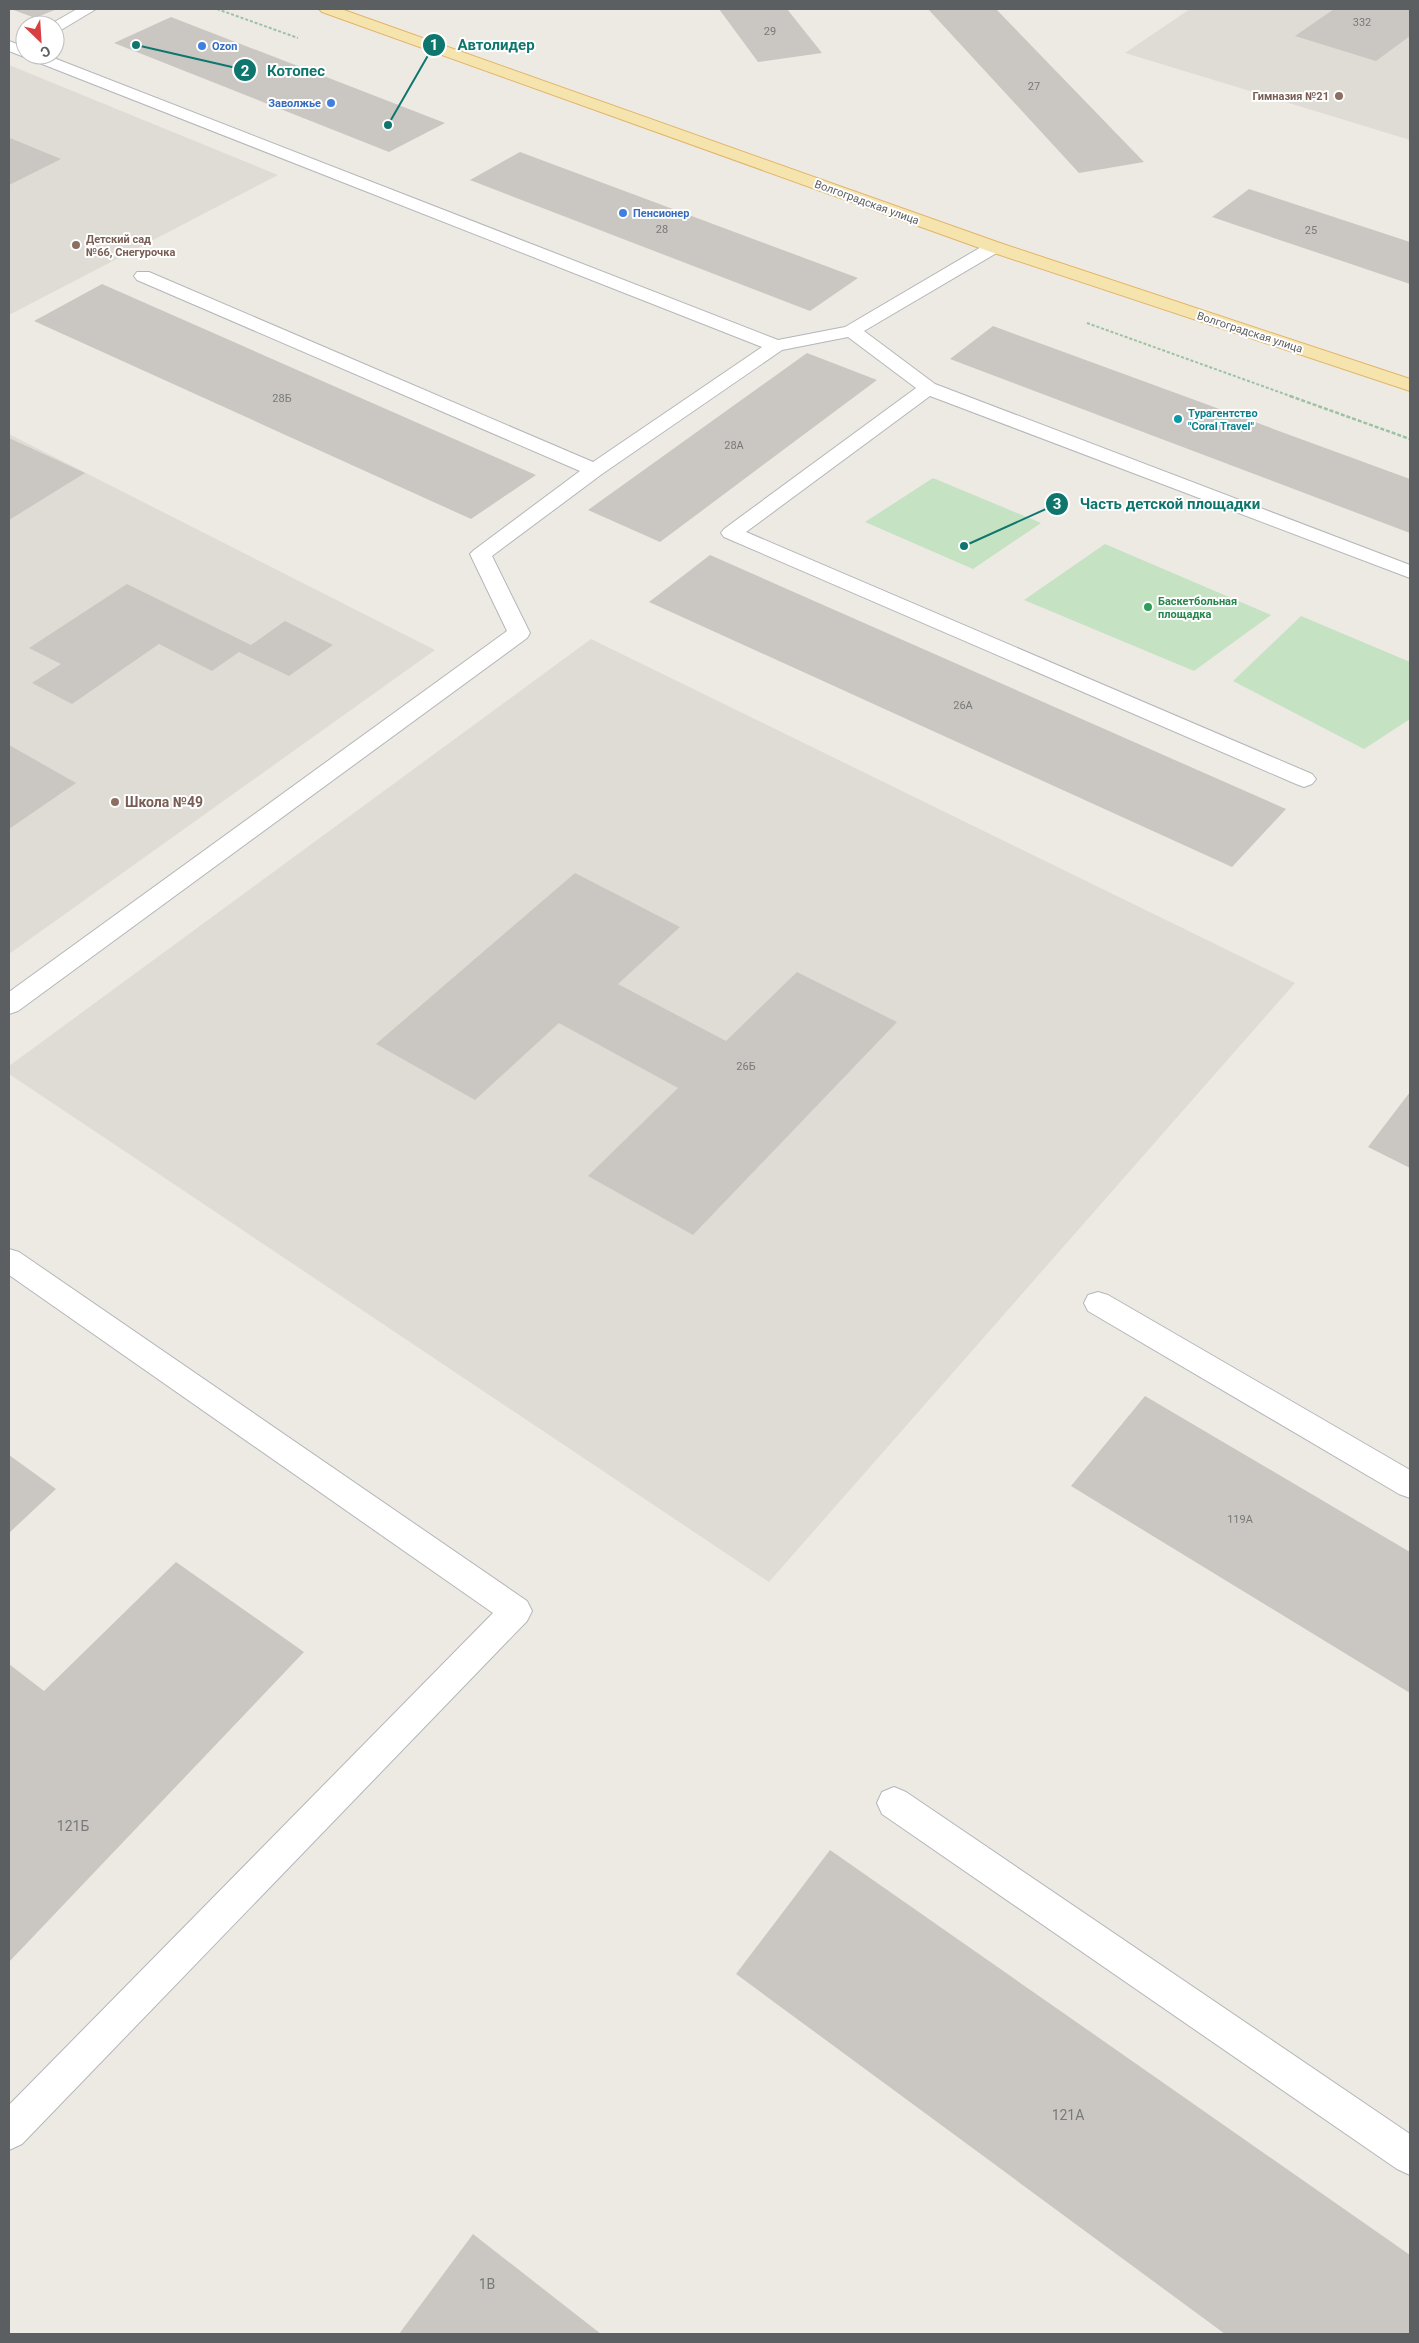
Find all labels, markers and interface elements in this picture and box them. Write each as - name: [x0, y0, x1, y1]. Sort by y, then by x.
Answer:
- north arrow: [15, 15, 65, 65]
- house number: 332: [1353, 16, 1371, 29]
- house number: 29: [764, 25, 776, 38]
- callout: Автолидер: [422, 30, 544, 60]
- text: 1: [430, 36, 438, 54]
- text: Автолидер: [457, 36, 535, 54]
- marker: Ozon: [196, 40, 208, 52]
- place label: Ozon: [212, 40, 237, 53]
- text: С: [38, 43, 53, 61]
- callout: Котопес: [232, 55, 335, 85]
- text: 2: [241, 62, 250, 80]
- text: Котопес: [267, 62, 325, 80]
- house number: 27: [1028, 80, 1040, 93]
- place label: Гимназия №21: [1253, 90, 1329, 103]
- marker: Гимназия №21: [1333, 90, 1345, 102]
- place label: Заволжье: [268, 97, 321, 110]
- marker: Заволжье: [325, 97, 337, 109]
- street label: Волгоградская улица: [813, 178, 921, 227]
- marker: Пенсионер: [617, 207, 629, 219]
- place label: Пенсионер: [633, 207, 689, 220]
- house number: 28: [656, 223, 668, 236]
- house number: 25: [1305, 224, 1317, 237]
- place label: Детский сад №66, Снегурочка: [86, 233, 175, 259]
- marker: Детский сад №66, Снегурочка: [70, 239, 82, 251]
- street label: Волгоградская улица: [1195, 309, 1304, 356]
- house number: 28Б: [272, 392, 292, 405]
- place label: Турагентство "Coral Travel": [1188, 407, 1258, 433]
- marker: Турагентство "Coral Travel": [1172, 413, 1184, 425]
- house number: 28А: [724, 439, 745, 452]
- callout: Часть детской площадки: [1044, 489, 1270, 519]
- text: 3: [1053, 495, 1061, 513]
- text: Часть детской площадки: [1080, 495, 1260, 513]
- place label: Баскетбольная площадка: [1158, 595, 1237, 621]
- marker: Баскетбольная площадка: [1142, 601, 1154, 613]
- house number: 26А: [953, 699, 974, 712]
- place label: Школа №49: [125, 794, 203, 810]
- marker: Школа №49: [109, 796, 121, 808]
- house number: 26Б: [736, 1060, 756, 1073]
- house number: 119А: [1227, 1513, 1254, 1526]
- house number: 121Б: [57, 1818, 89, 1834]
- house number: 121А: [1052, 2107, 1084, 2123]
- house number: 1В: [479, 2276, 495, 2292]

